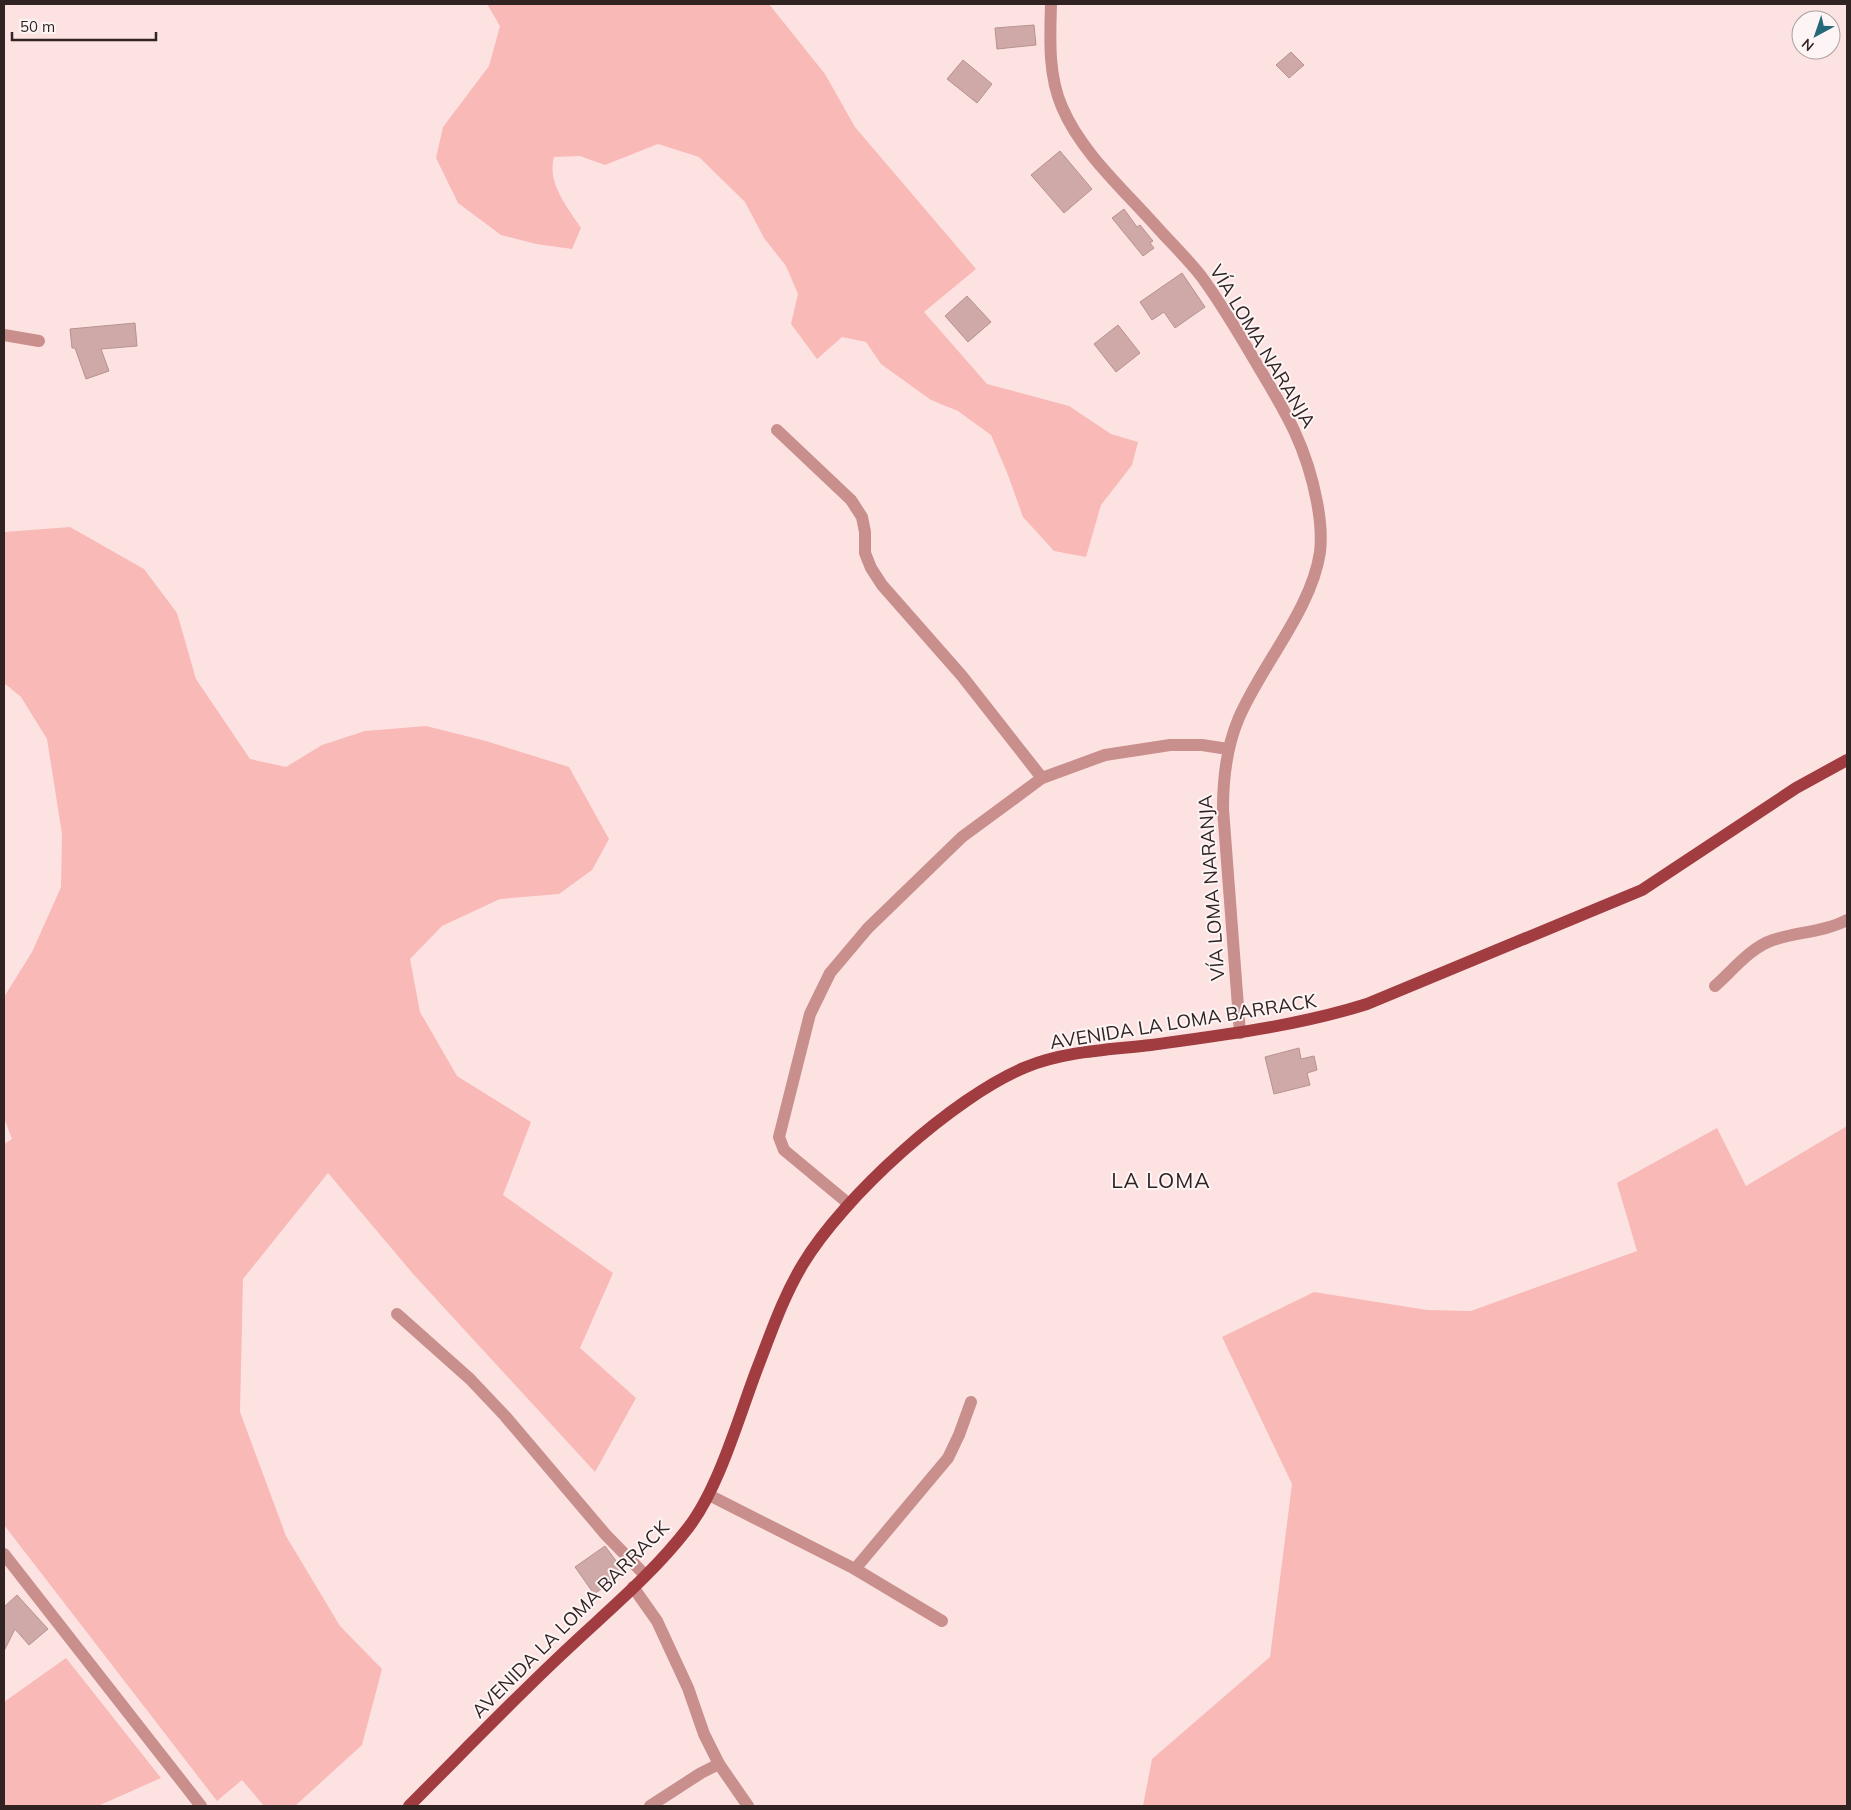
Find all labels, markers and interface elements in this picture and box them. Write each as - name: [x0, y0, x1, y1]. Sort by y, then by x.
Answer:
- scale bar: [12, 10, 156, 42]
- north arrow: [1791, 10, 1841, 60]
- text: 50 m: [20, 17, 55, 36]
- text: N: [1798, 35, 1817, 55]
- street label: VÍA LOMA NARANJA: [1205, 260, 1321, 432]
- street label: VÍA LOMA NARANJA: [1193, 794, 1229, 982]
- street label: AVENIDA LA LOMA BARRACK: [1048, 988, 1319, 1054]
- district label: LA LOMA: [1111, 1167, 1211, 1193]
- street label: AVENIDA LA LOMA BARRACK: [466, 1515, 674, 1723]

